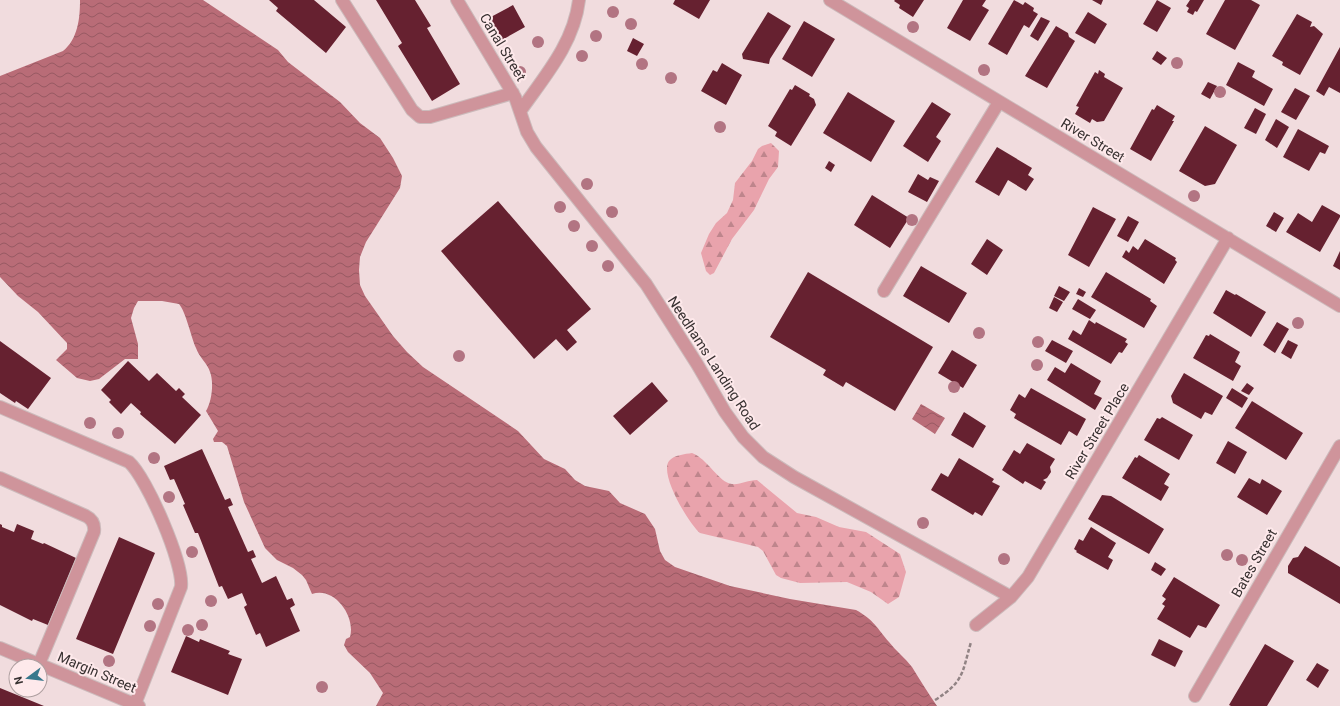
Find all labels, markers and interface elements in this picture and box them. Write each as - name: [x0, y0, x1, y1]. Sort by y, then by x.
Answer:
- street label: Canal Street: [477, 10, 530, 84]
- street label: River Street: [1058, 115, 1128, 165]
- street label: Needhams Landing Road: [665, 293, 763, 433]
- street label: River Street Place: [1062, 380, 1132, 482]
- street label: Bates Street: [1228, 526, 1280, 600]
- street label: Margin Street: [55, 648, 139, 696]
- north arrow: [8, 658, 48, 698]
- text: N: [11, 675, 26, 686]

